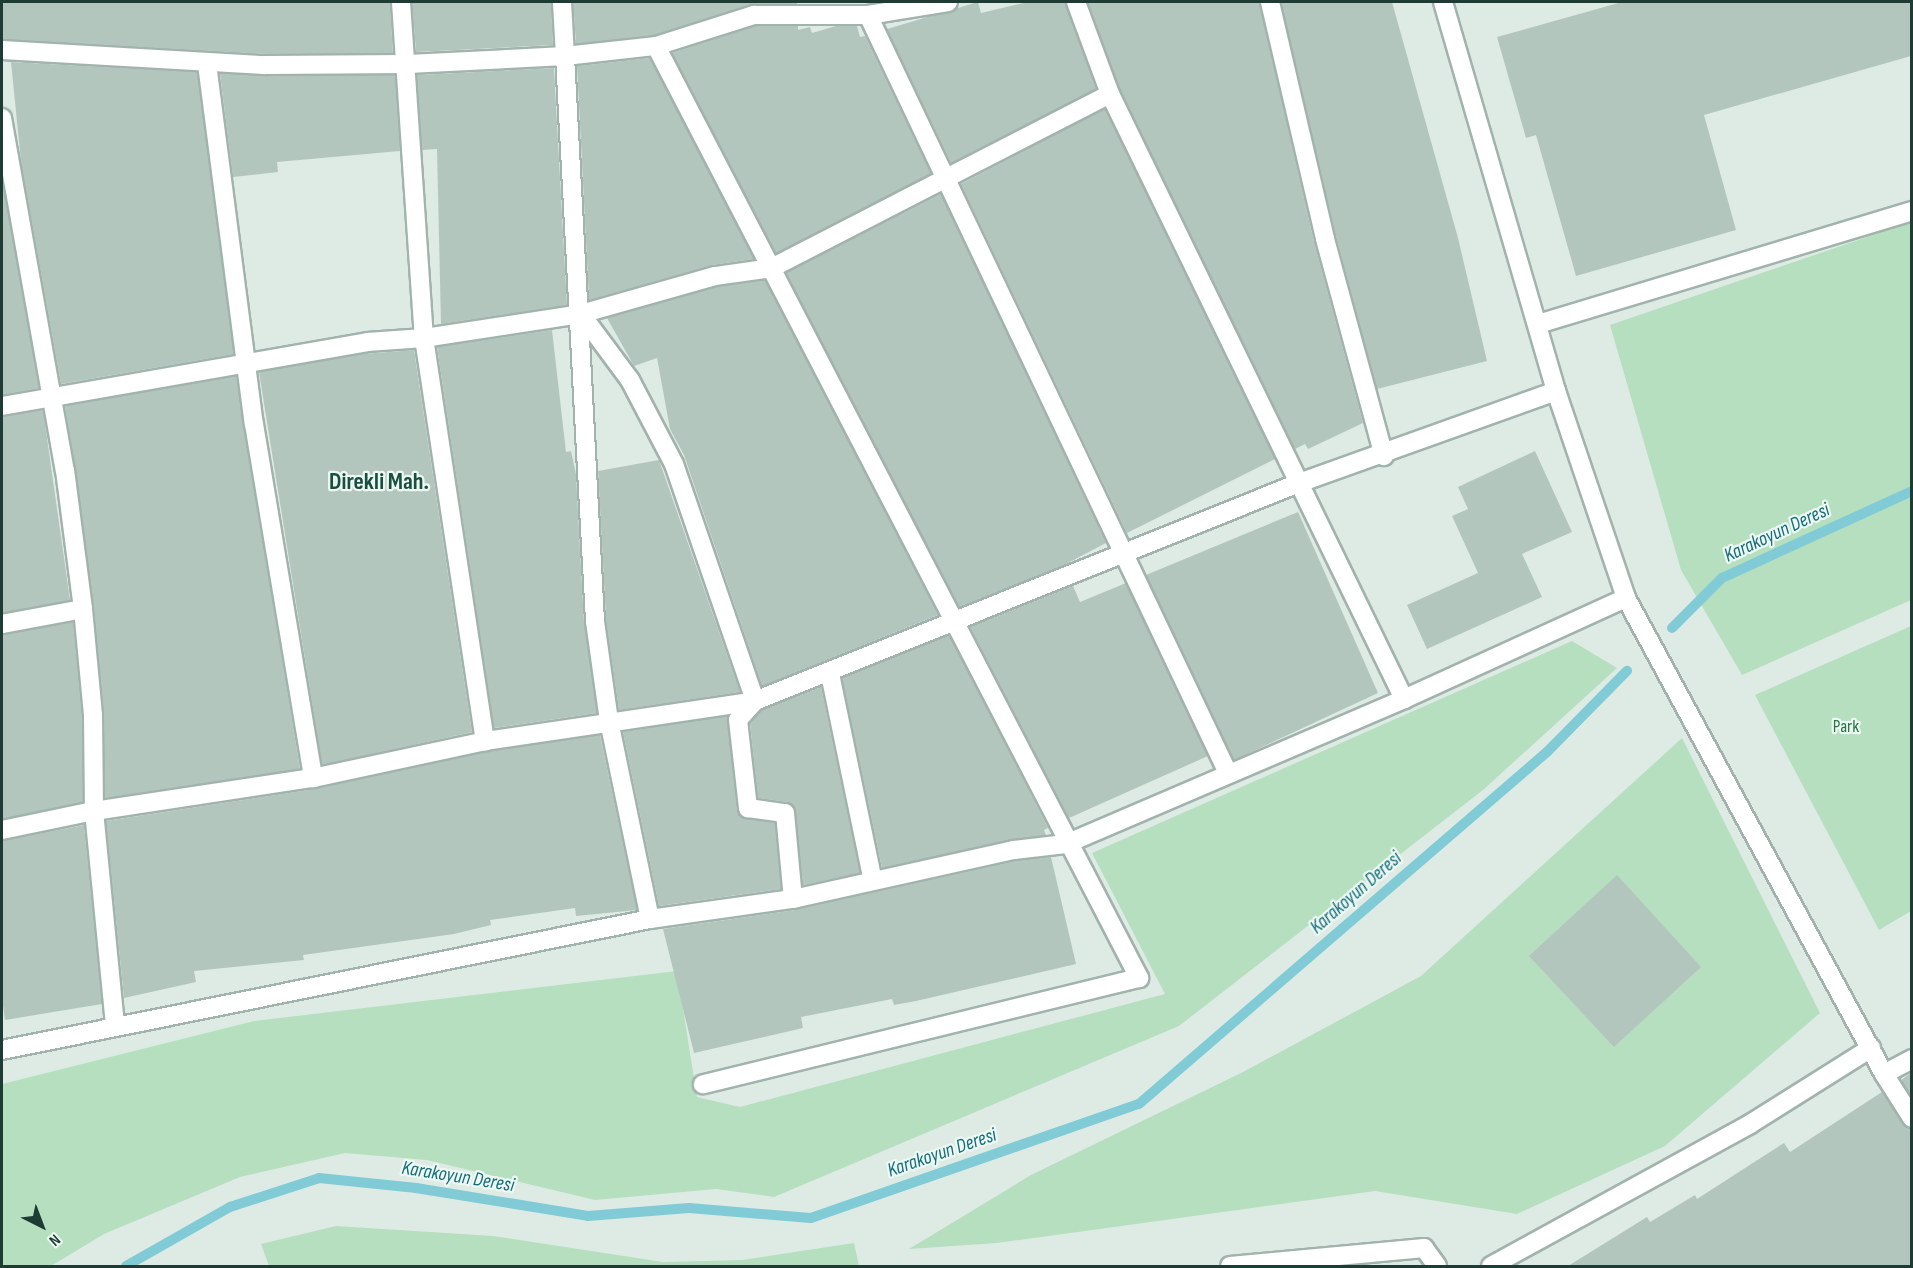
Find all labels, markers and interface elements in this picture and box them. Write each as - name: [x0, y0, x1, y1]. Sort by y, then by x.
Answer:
- district label: Direkli Mah.: [329, 468, 429, 496]
- water label: Karakoyun Deresi: [1720, 498, 1834, 568]
- park label: Park: [1833, 716, 1859, 738]
- water label: Karakoyun Deresi: [1305, 847, 1407, 939]
- water label: Karakoyun Deresi: [884, 1123, 1000, 1183]
- water label: Karakoyun Deresi: [400, 1156, 516, 1198]
- north arrow: [12, 1196, 72, 1256]
- text: N: [45, 1230, 64, 1250]

